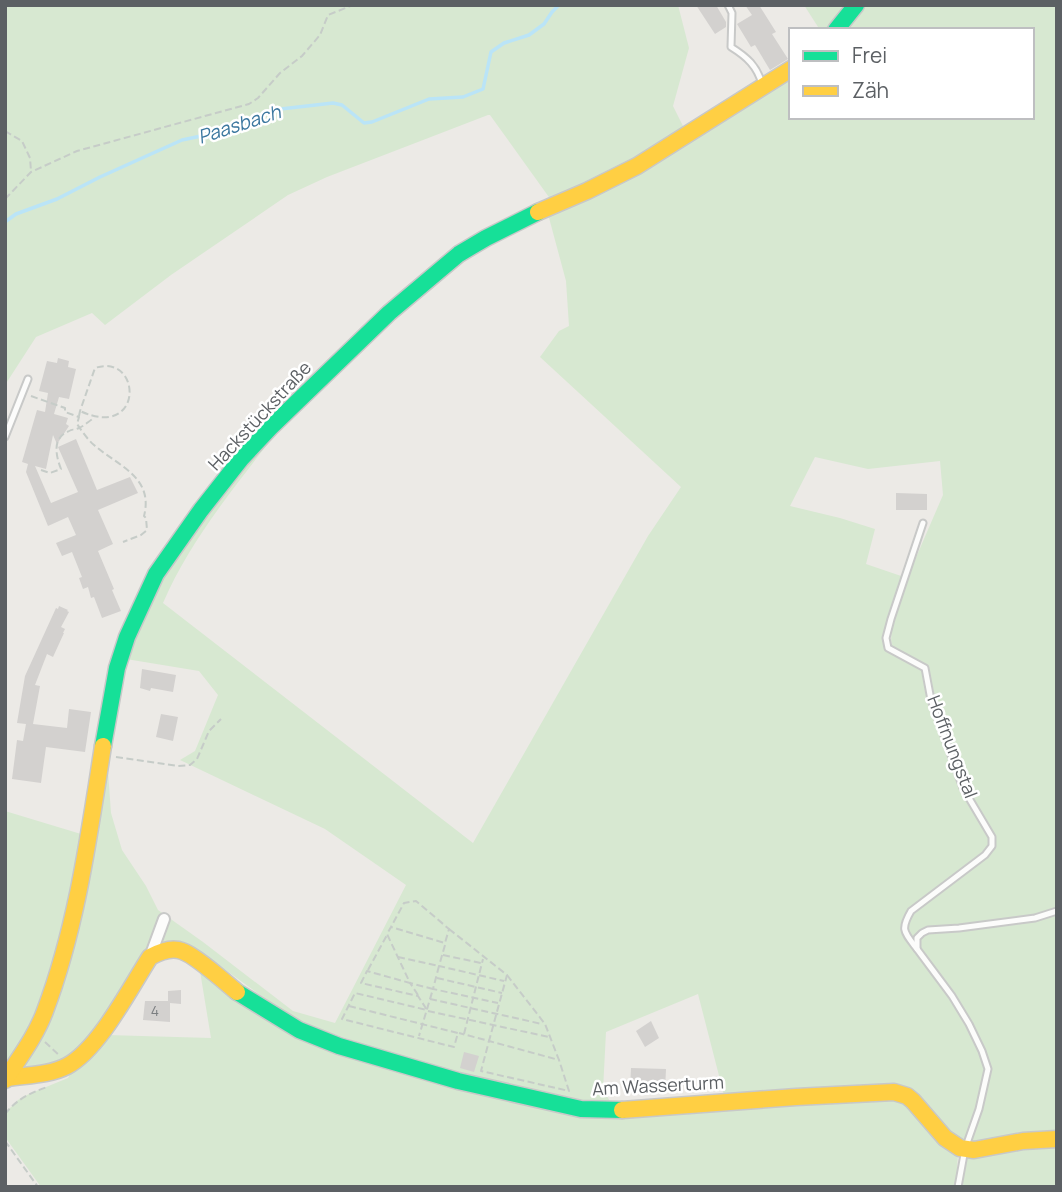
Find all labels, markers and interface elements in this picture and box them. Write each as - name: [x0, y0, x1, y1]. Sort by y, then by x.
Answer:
- legend: [789, 28, 1034, 119]
- text: Frei: [852, 41, 887, 69]
- text: Zäh: [852, 76, 889, 104]
- water label: Paasbach: [194, 98, 284, 150]
- street label: Hackstückstraße: [202, 356, 316, 475]
- street label: Hoffnungstal: [922, 692, 984, 802]
- house number: 4: [151, 1001, 159, 1020]
- street label: Am Wasserturm: [591, 1070, 724, 1100]

